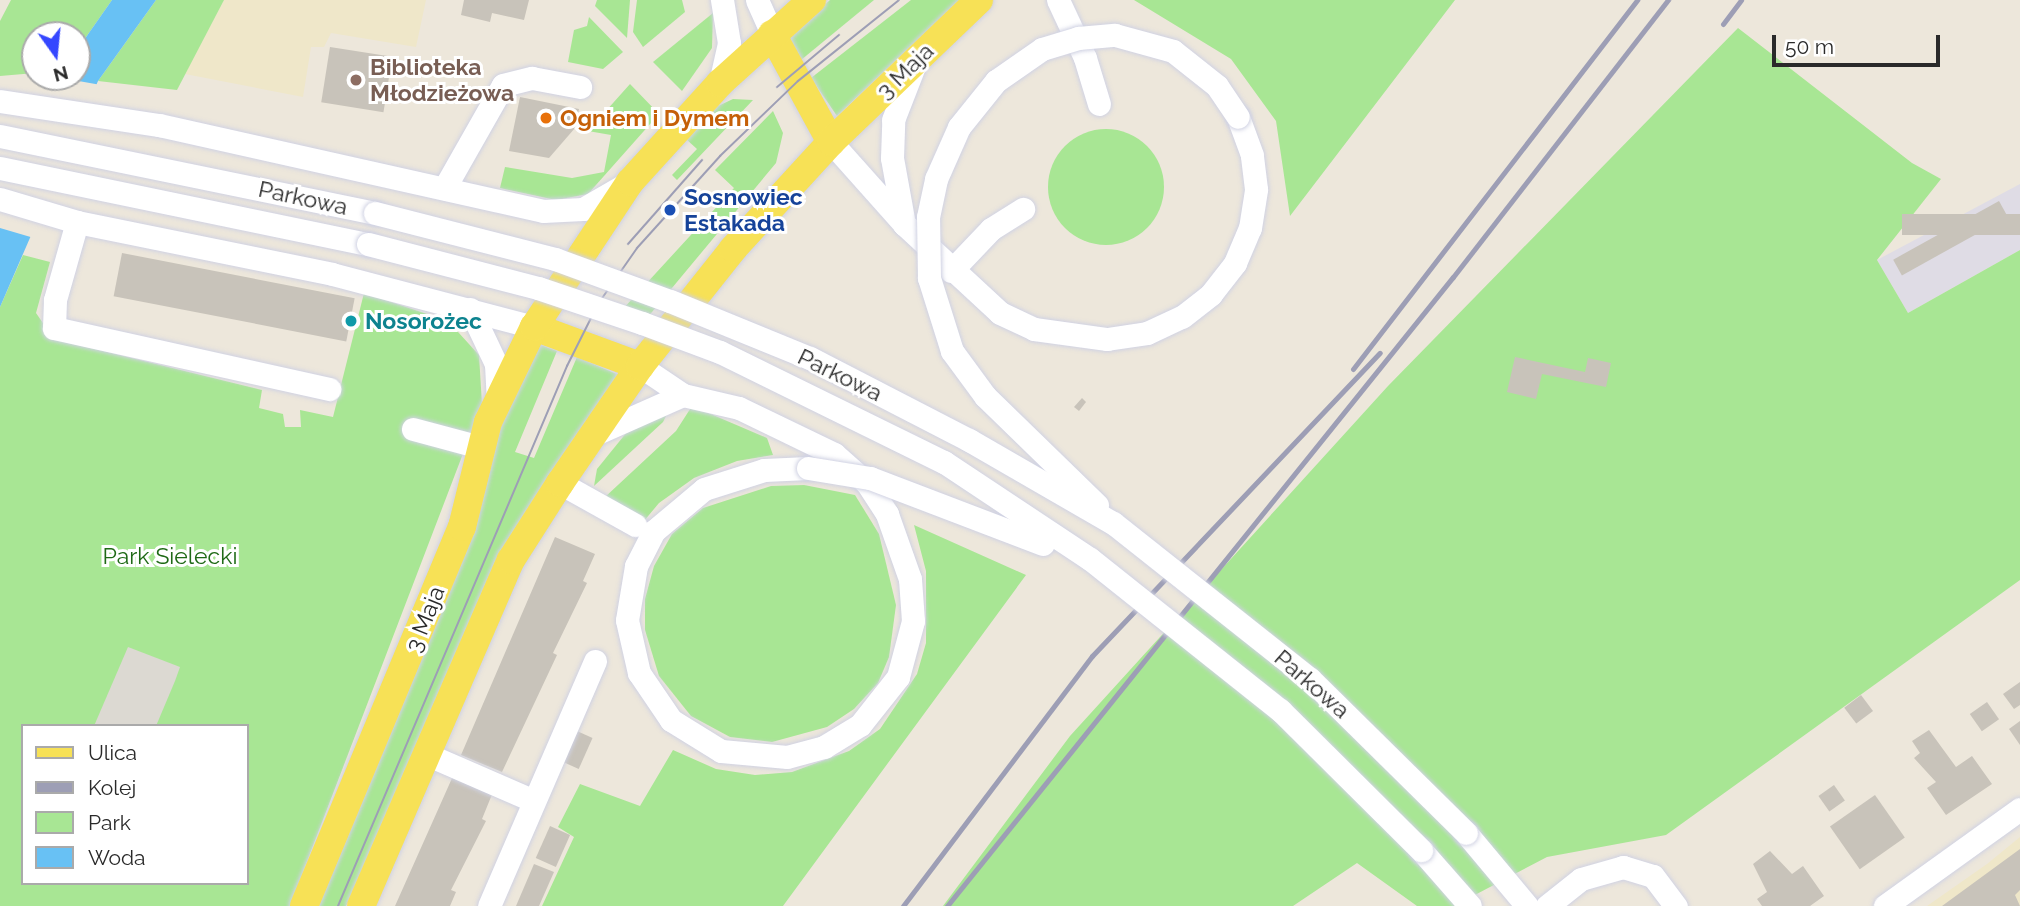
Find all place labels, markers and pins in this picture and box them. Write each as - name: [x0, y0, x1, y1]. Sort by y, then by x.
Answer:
- place label: Biblioteka Młodzieżowa: [370, 53, 514, 107]
- marker: Biblioteka Młodzieżowa: [348, 72, 364, 88]
- place label: Ogniem i Dymem: [560, 104, 749, 132]
- marker: Ogniem i Dymem: [538, 110, 554, 126]
- place label: Sosnowiec Estakada: [684, 183, 803, 237]
- marker: Sosnowiec Estakada: [662, 202, 678, 218]
- place label: Nosorożec: [365, 307, 482, 335]
- marker: Nosorożec: [343, 313, 359, 329]

